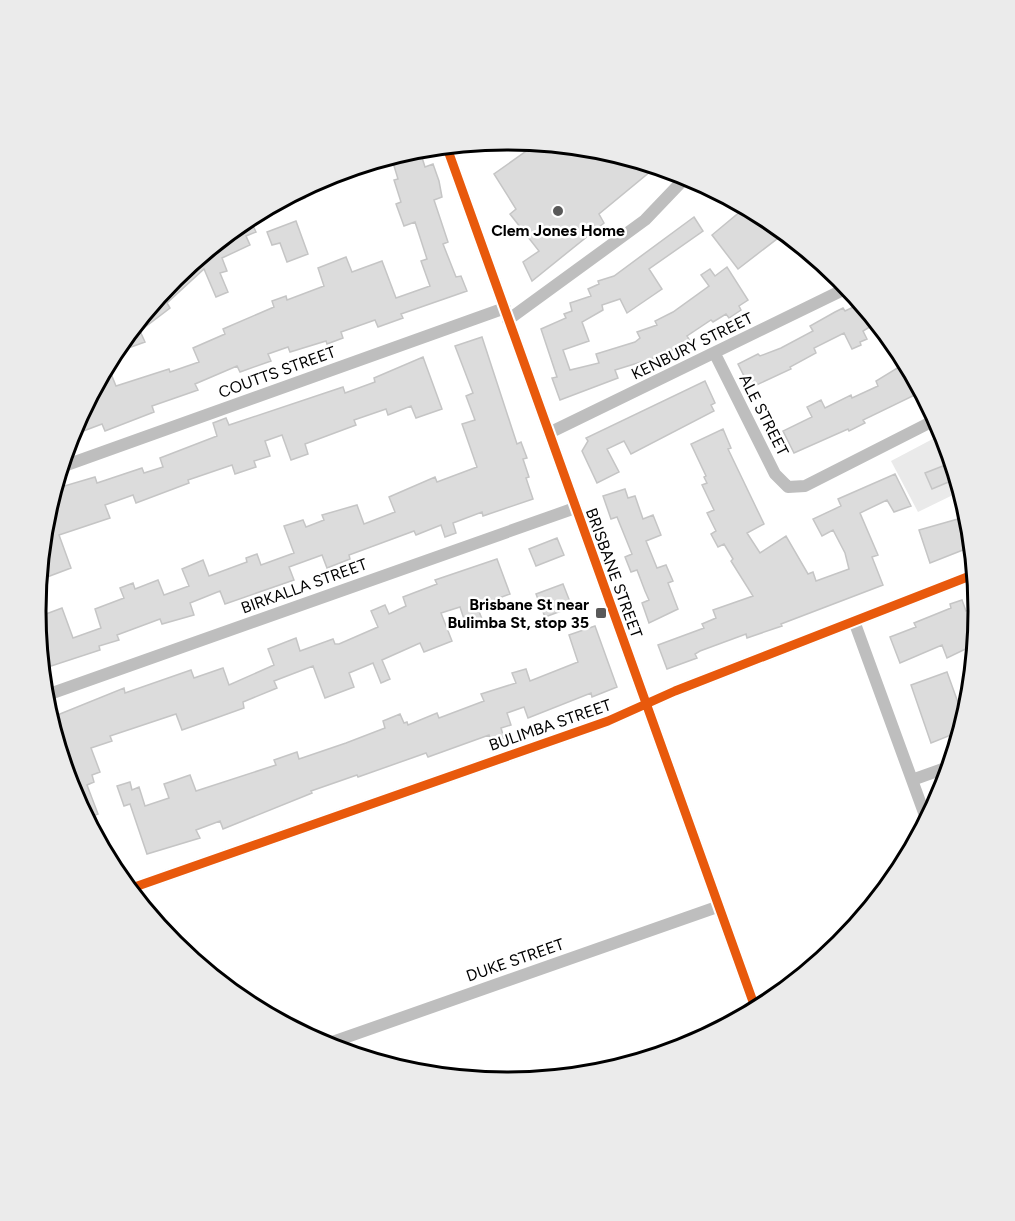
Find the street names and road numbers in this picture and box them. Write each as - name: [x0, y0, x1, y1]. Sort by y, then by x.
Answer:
- street label: KENBURY STREET: [628, 308, 756, 384]
- street label: COUTTS STREET: [216, 342, 338, 402]
- street label: ALE STREET: [735, 371, 793, 459]
- street label: BRISBANE STREET: [582, 505, 646, 641]
- street label: BIRKALLA STREET: [238, 554, 370, 618]
- street label: BULIMBA STREET: [486, 695, 614, 755]
- street label: DUKE STREET: [464, 934, 566, 986]

